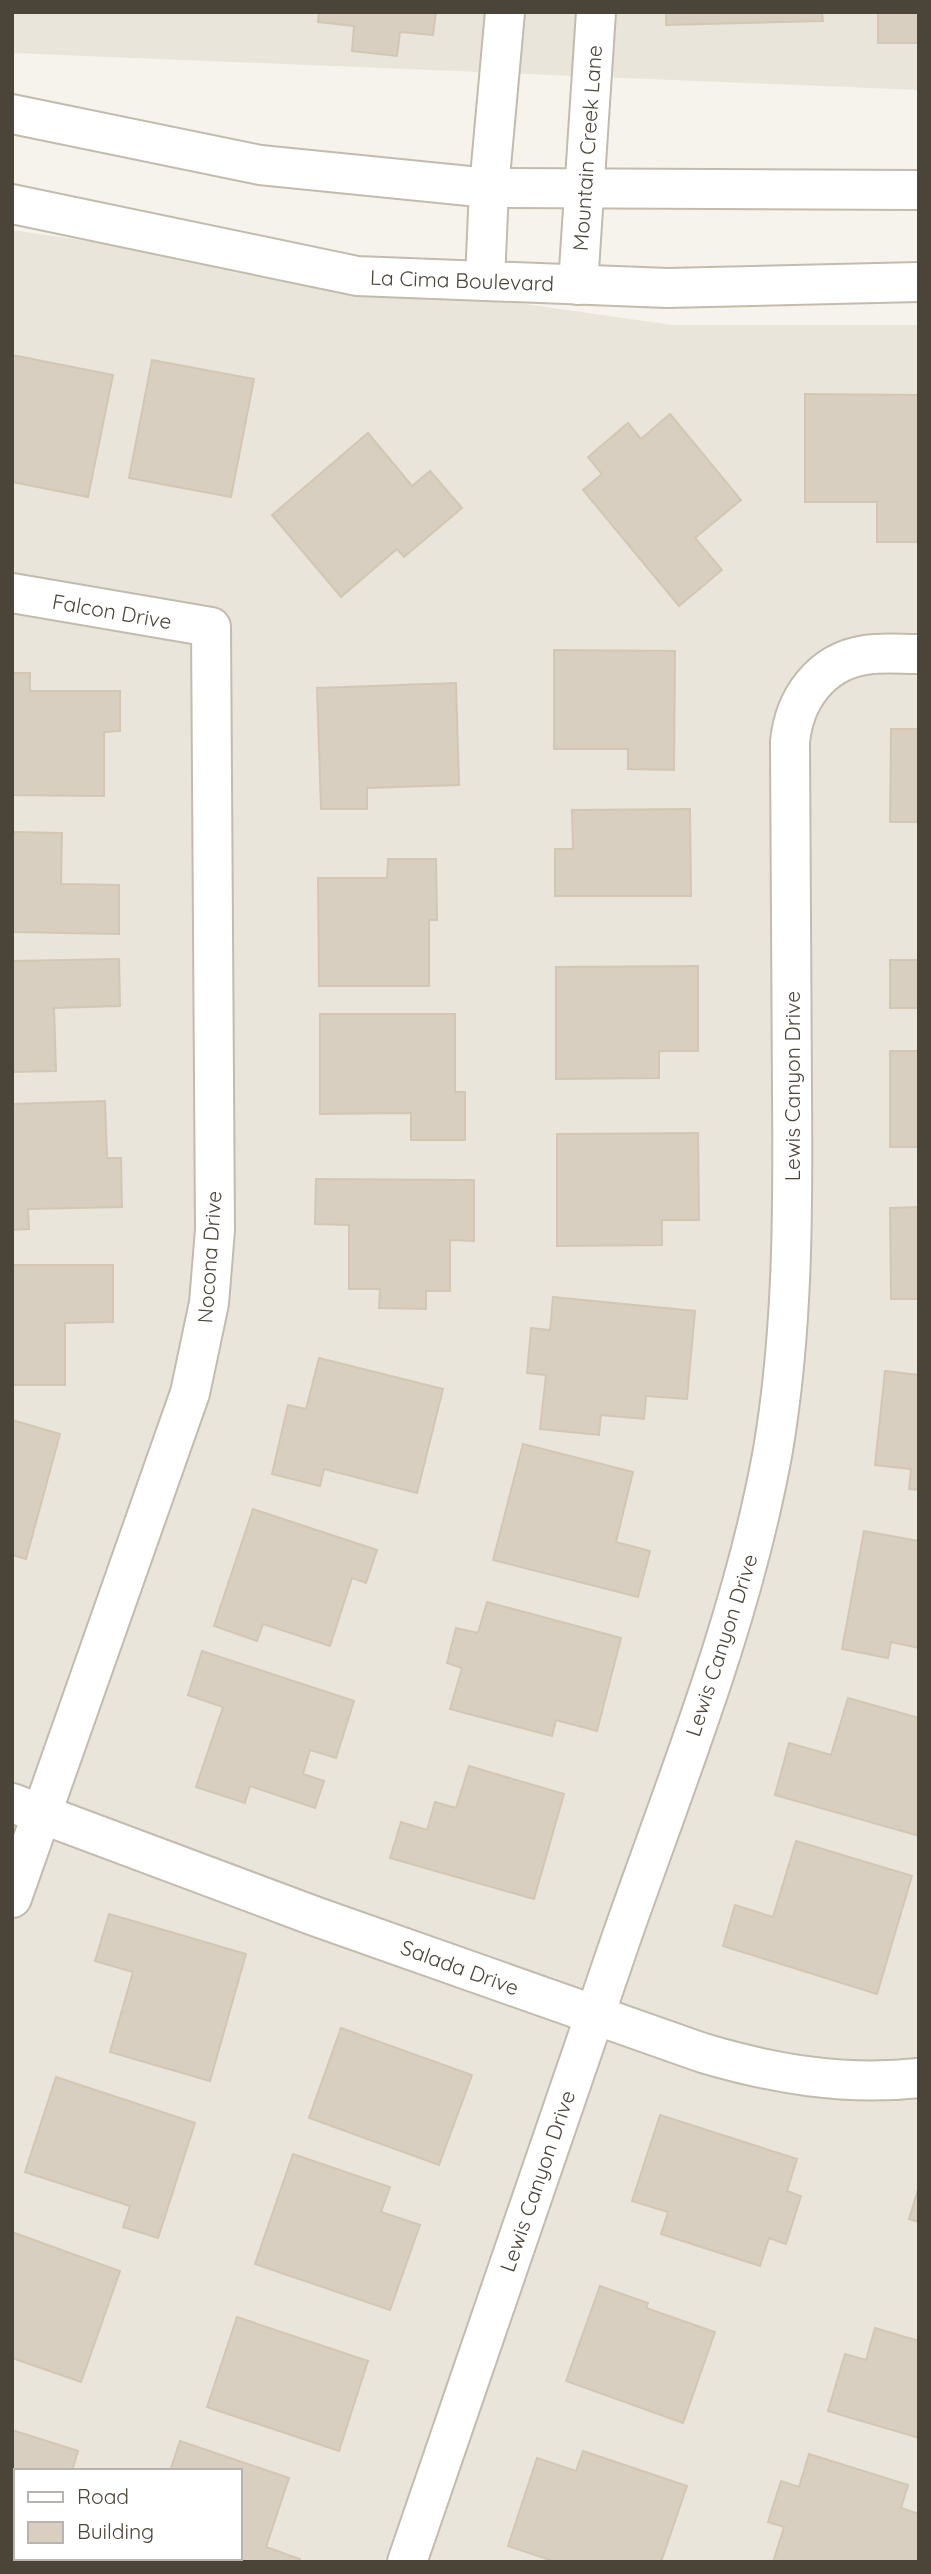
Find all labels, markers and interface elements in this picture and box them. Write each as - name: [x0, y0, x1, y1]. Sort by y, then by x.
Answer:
- street label: Mountain Creek Lane: [567, 44, 607, 252]
- street label: La Cima Boulevard: [369, 264, 555, 296]
- street label: Falcon Drive: [50, 588, 174, 634]
- street label: Lewis Canyon Drive: [779, 991, 805, 1181]
- street label: Nocona Drive: [191, 1190, 227, 1324]
- street label: Lewis Canyon Drive: [679, 1550, 763, 1740]
- street label: Salada Drive: [397, 1934, 523, 2000]
- street label: Lewis Canyon Drive: [494, 2087, 580, 2275]
- legend: [14, 2469, 242, 2560]
- text: Road: [77, 2483, 129, 2509]
- text: Building: [77, 2518, 154, 2544]

